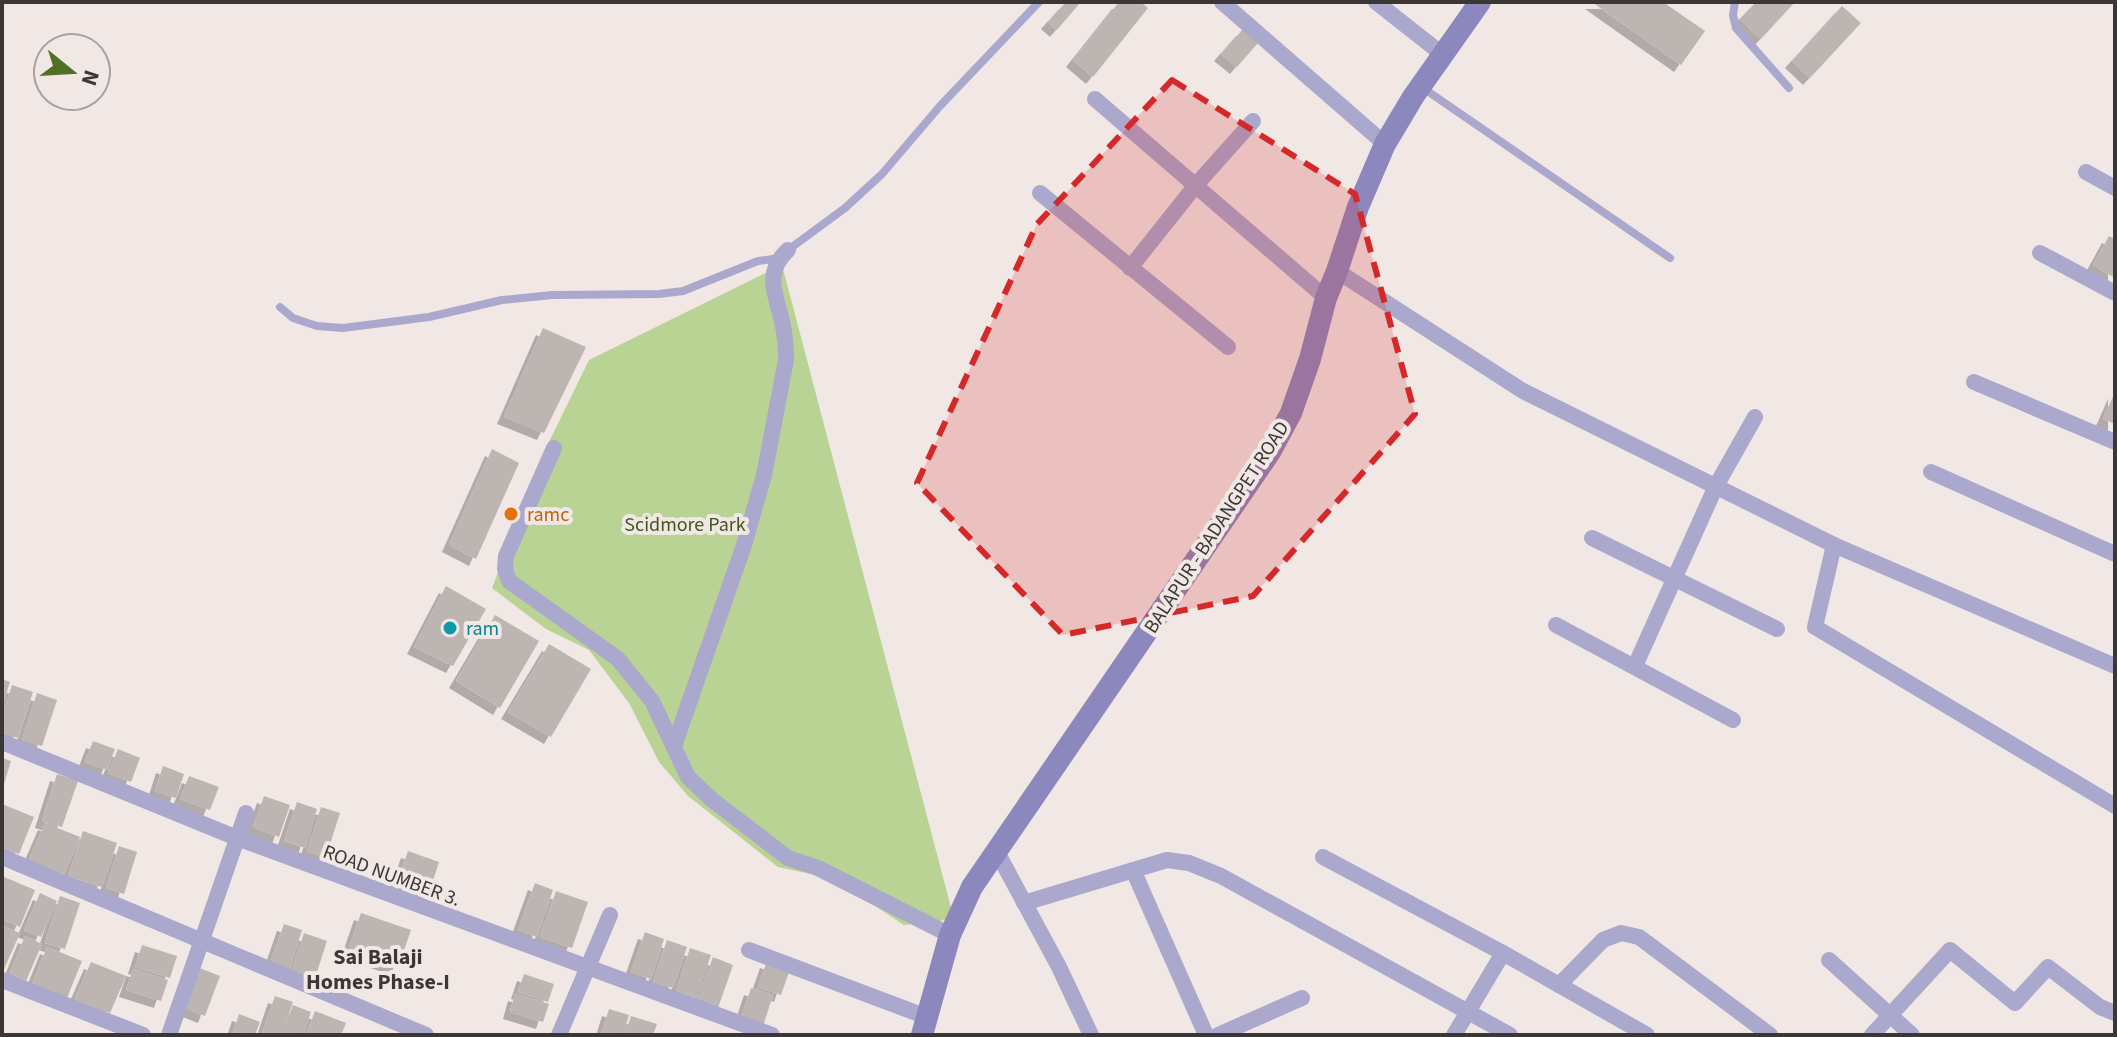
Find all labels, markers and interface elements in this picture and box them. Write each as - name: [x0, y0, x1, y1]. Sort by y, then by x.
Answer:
- north arrow: [32, 32, 112, 112]
- text: N: [73, 66, 108, 90]
- street label: BALAPUR - BADANGPET ROAD: [1138, 416, 1296, 639]
- place label: ramc: [527, 501, 569, 529]
- marker: ramc: [502, 505, 520, 523]
- park label: Scidmore Park: [624, 511, 746, 539]
- place label: ram: [466, 615, 499, 643]
- marker: ram: [441, 619, 459, 637]
- street label: ROAD NUMBER 3.: [319, 838, 464, 914]
- district label: Sai Balaji Homes Phase-I: [306, 941, 450, 998]

